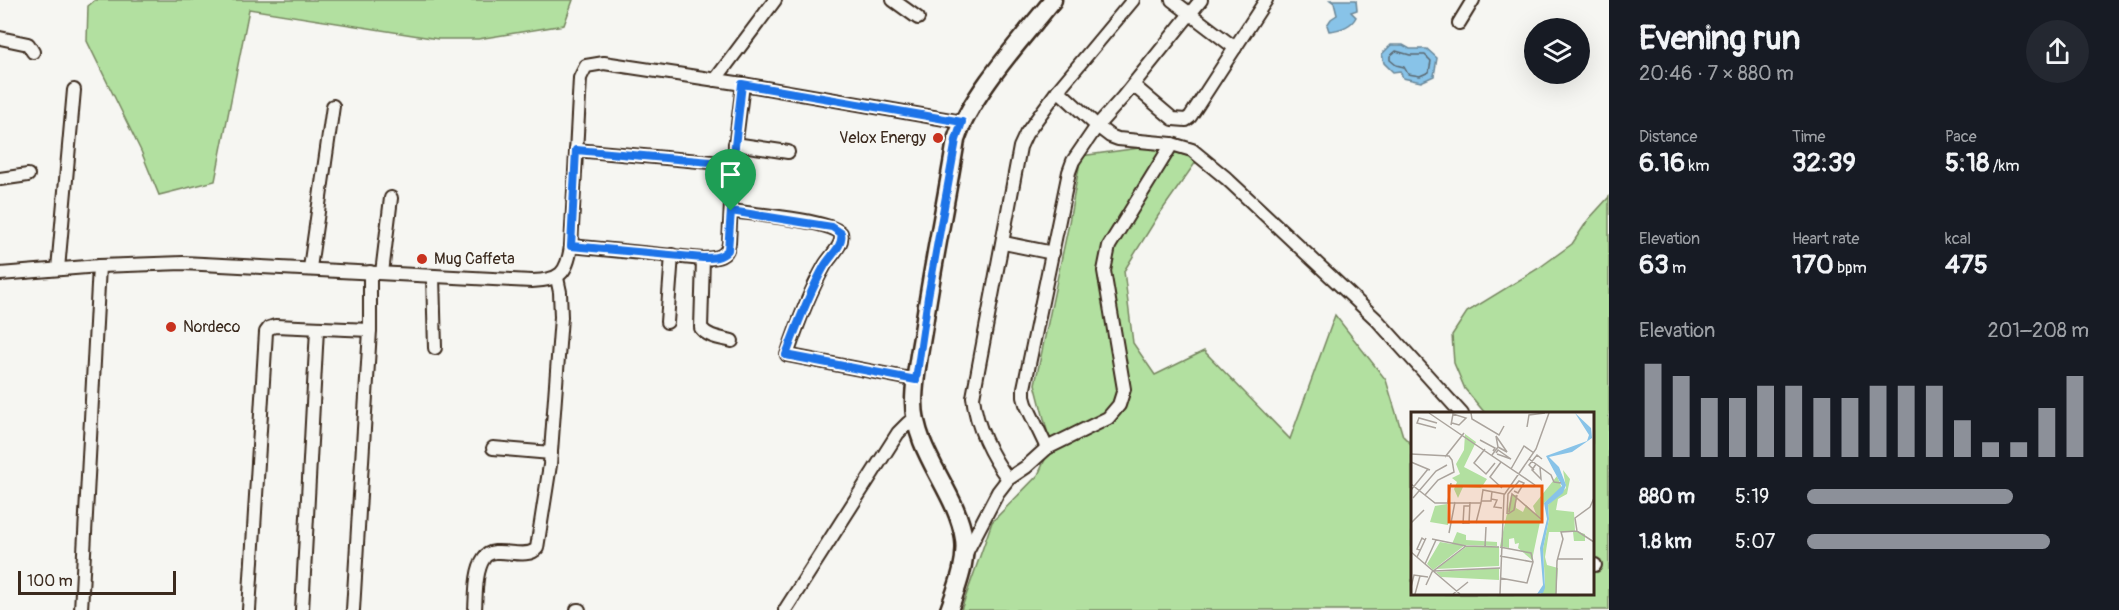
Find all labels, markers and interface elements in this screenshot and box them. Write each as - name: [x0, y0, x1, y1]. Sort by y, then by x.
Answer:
- map controls: [1524, 18, 1590, 84]
- button: layers: [1524, 18, 1590, 84]
- text: Evening run: [1639, 18, 1800, 59]
- button: share: [2026, 20, 2089, 83]
- text: 20:46 · 7 × 880 m: [1639, 61, 1794, 86]
- text: Distance: [1639, 127, 1698, 147]
- text: Time: [1792, 127, 1825, 147]
- text: Pace: [1945, 127, 1977, 147]
- place label: Velox Energy: [839, 128, 926, 148]
- marker: Velox Energy: [931, 131, 945, 145]
- text: 6.16: [1639, 147, 1685, 179]
- text: 32:39: [1792, 147, 1856, 179]
- text: 5:18: [1945, 147, 1989, 179]
- pin: [705, 149, 756, 211]
- text: km: [1685, 156, 1709, 176]
- text: /km: [1989, 156, 2019, 176]
- icon: arrive: [714, 158, 747, 191]
- text: Elevation: [1639, 229, 1700, 249]
- text: Heart rate: [1792, 229, 1859, 249]
- text: kcal: [1945, 229, 1971, 249]
- place label: Mug Caffeta: [434, 249, 515, 269]
- text: 63: [1639, 249, 1669, 281]
- text: 170: [1792, 249, 1834, 281]
- text: 475: [1945, 249, 1988, 281]
- marker: Mug Caffeta: [415, 252, 429, 266]
- text: m: [1669, 258, 1686, 278]
- text: bpm: [1834, 258, 1867, 278]
- place label: Nordeco: [183, 317, 241, 337]
- text: Elevation: [1639, 318, 1715, 343]
- text: 201–208 m: [1988, 318, 2089, 343]
- marker: Nordeco: [164, 320, 178, 334]
- inset map: [1411, 412, 1594, 595]
- text: 880 m: [1639, 484, 1695, 509]
- text: 5:19: [1735, 484, 1769, 509]
- text: 1.8 km: [1639, 529, 1692, 554]
- text: 5:07: [1735, 529, 1775, 554]
- scale bar: [18, 568, 176, 596]
- text: 100 m: [27, 571, 73, 591]

